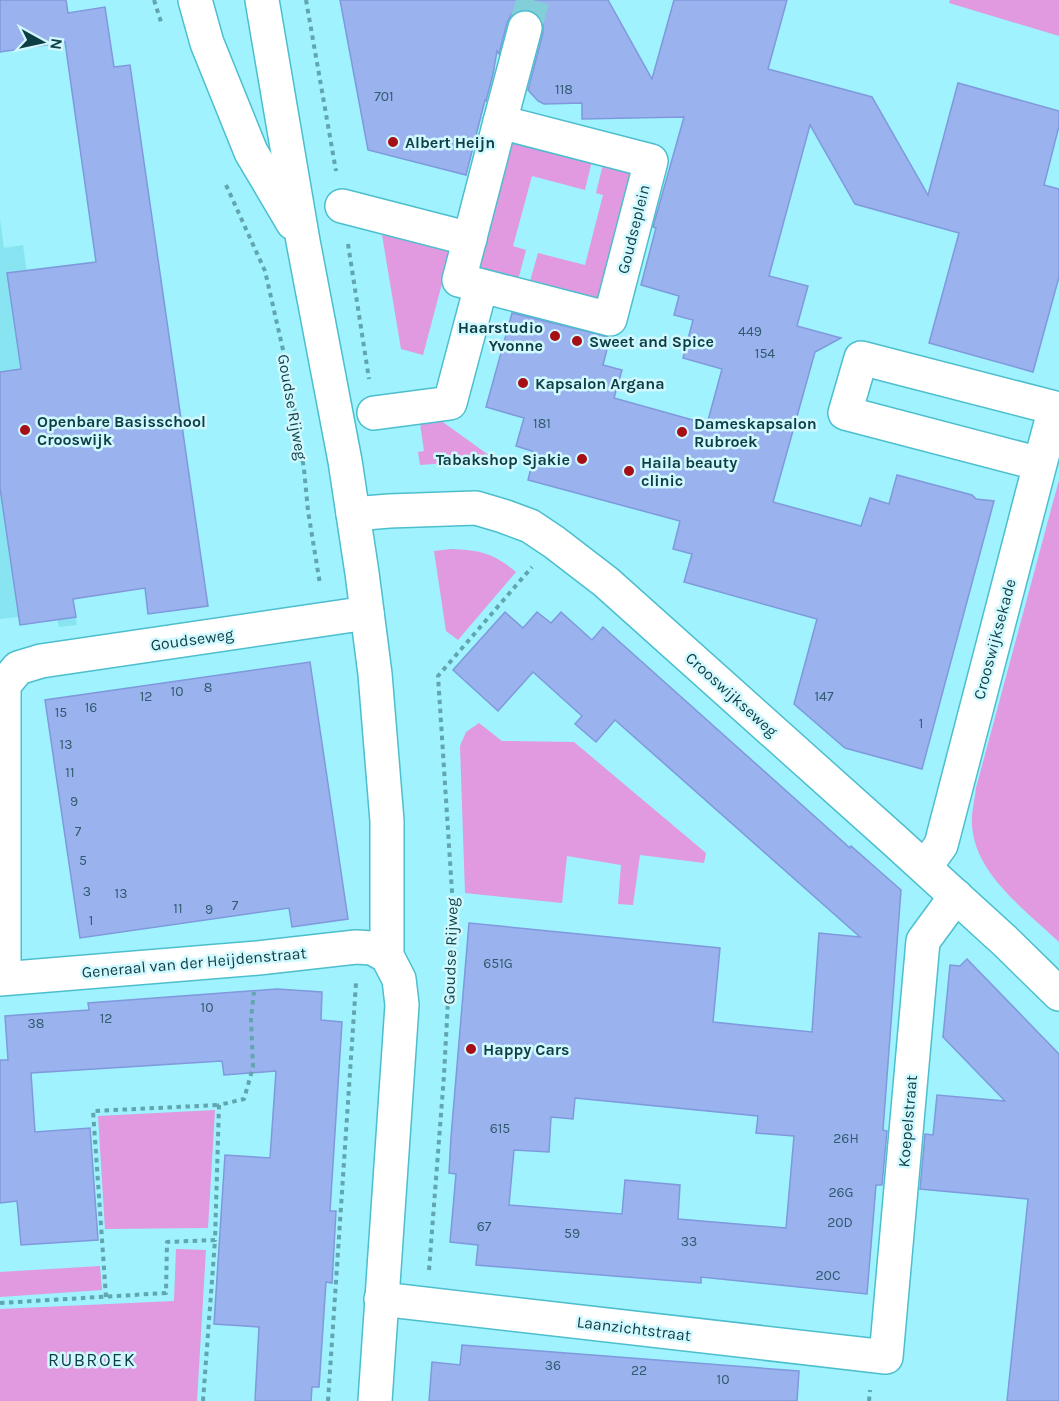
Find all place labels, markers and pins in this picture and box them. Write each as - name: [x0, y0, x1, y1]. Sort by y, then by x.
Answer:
- place label: Albert Heijn: [405, 133, 495, 152]
- marker: Albert Heijn: [386, 135, 400, 149]
- place label: Haarstudio Yvonne: [458, 318, 543, 355]
- marker: Haarstudio Yvonne: [548, 329, 562, 343]
- place label: Sweet and Spice: [589, 332, 714, 351]
- marker: Sweet and Spice: [570, 334, 584, 348]
- place label: Kapsalon Argana: [535, 374, 665, 393]
- marker: Kapsalon Argana: [516, 376, 530, 390]
- place label: Openbare Basisschool Crooswijk: [37, 412, 206, 449]
- place label: Dameskapsalon Rubroek: [694, 414, 817, 451]
- marker: Openbare Basisschool Crooswijk: [18, 423, 32, 437]
- marker: Dameskapsalon Rubroek: [675, 425, 689, 439]
- place label: Tabakshop Sjakie: [436, 450, 570, 469]
- marker: Tabakshop Sjakie: [575, 452, 589, 466]
- place label: Haila beauty clinic: [641, 453, 737, 490]
- marker: Haila beauty clinic: [622, 464, 636, 478]
- place label: Happy Cars: [483, 1040, 570, 1059]
- marker: Happy Cars: [464, 1042, 478, 1056]

